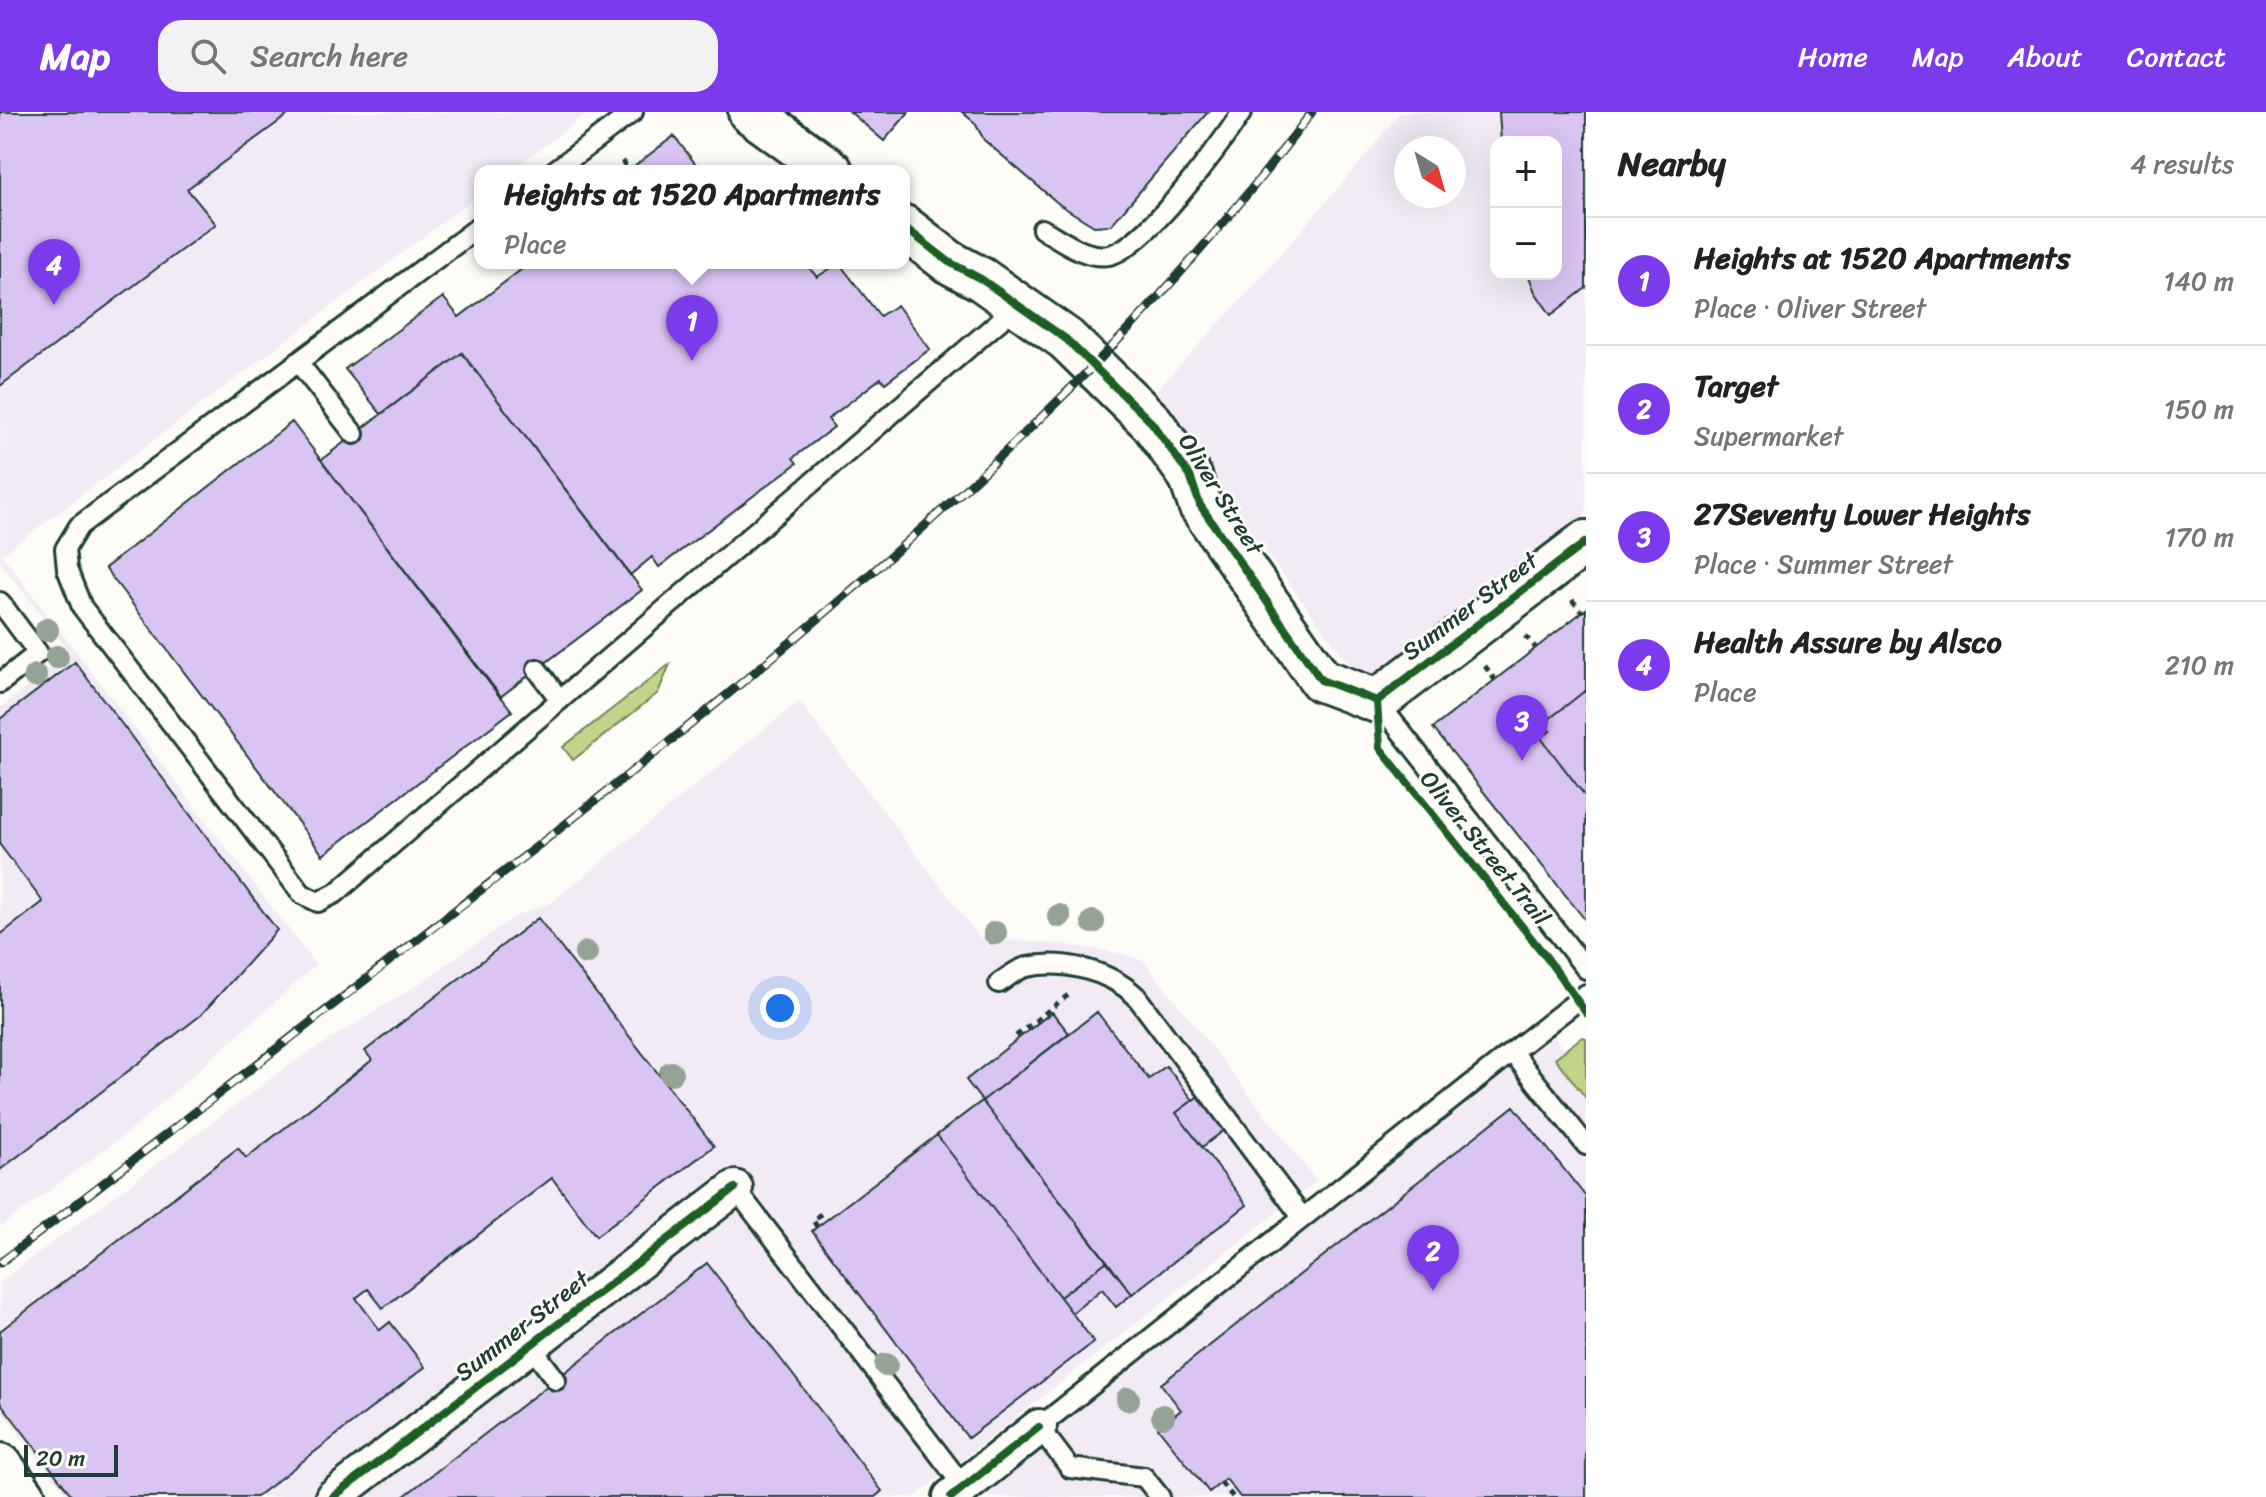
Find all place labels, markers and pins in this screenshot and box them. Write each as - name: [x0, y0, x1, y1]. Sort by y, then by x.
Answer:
- pin: 4: [28, 239, 80, 305]
- pin: 1: [666, 295, 718, 361]
- pin: 3: [1496, 695, 1548, 761]
- pin: 2: [1407, 1225, 1459, 1291]

